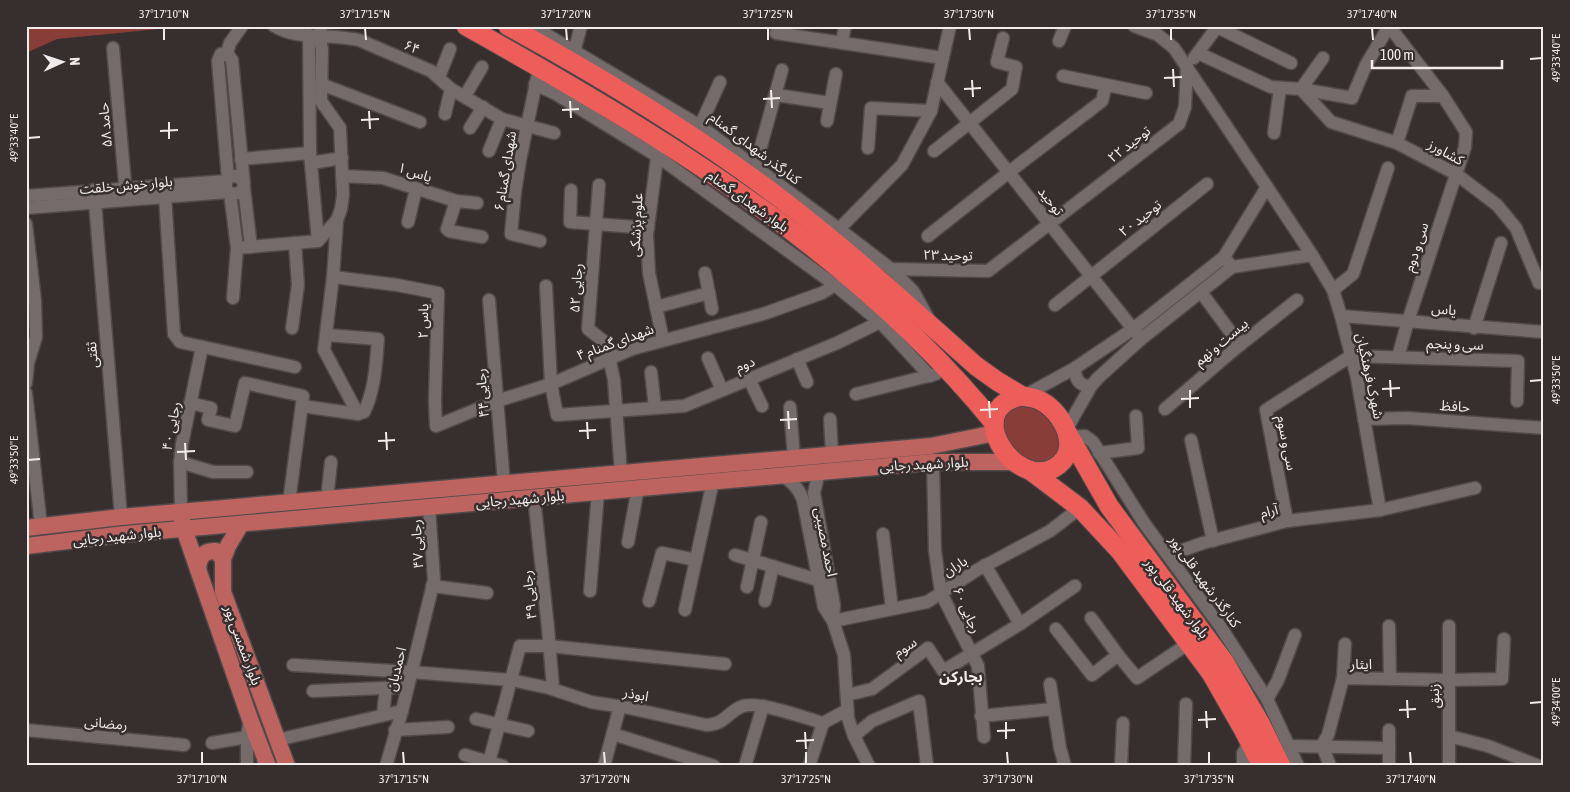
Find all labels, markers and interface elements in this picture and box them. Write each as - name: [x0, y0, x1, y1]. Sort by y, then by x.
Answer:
- text: 37°17'10"N: [139, 7, 189, 21]
- text: 37°17'15"N: [340, 7, 390, 21]
- text: 37°17'20"N: [541, 7, 591, 21]
- text: 37°17'25"N: [743, 7, 793, 21]
- text: 37°17'30"N: [944, 7, 994, 21]
- text: 37°17'35"N: [1146, 7, 1196, 21]
- text: 37°17'40"N: [1347, 7, 1397, 21]
- text: 49°33'40"E: [1549, 34, 1563, 82]
- street label: ۶۴: [401, 37, 423, 57]
- north arrow: [38, 38, 88, 88]
- scale bar: [1372, 38, 1502, 70]
- text: 100 m: [1380, 46, 1414, 63]
- text: N: [67, 57, 83, 66]
- street label: حامد ۵۸: [95, 102, 115, 148]
- street label: کنارگذر شهدای گمنام: [704, 108, 804, 190]
- text: 49°33'40"E: [7, 114, 21, 162]
- street label: توحید ۲۲: [1105, 122, 1154, 166]
- street label: شهدای گمنام ۶: [491, 130, 522, 213]
- street label: کشاورز: [1424, 135, 1467, 169]
- street label: یاس ۱: [396, 159, 434, 186]
- street label: بلوار شهدای گمنام: [702, 167, 792, 238]
- street label: بلوار خوش خلقت: [79, 173, 174, 198]
- street label: توحید: [1034, 184, 1067, 219]
- street label: علوم پزشکی: [626, 193, 649, 258]
- street label: توحید ۲۰: [1116, 196, 1165, 240]
- street label: سی و دوم: [1400, 220, 1434, 275]
- street label: توحید ۲۳: [923, 247, 973, 264]
- street label: رجایی ۵۲: [566, 263, 587, 313]
- street label: یاس: [1431, 300, 1457, 319]
- street label: یاس ۲: [415, 303, 432, 339]
- street label: بیست و نهم: [1191, 315, 1253, 371]
- street label: شهدای گمنام ۴: [574, 321, 657, 366]
- street label: شهرک فرهنگیان: [1352, 332, 1387, 421]
- street label: سی و پنجم: [1426, 335, 1484, 356]
- street label: ثقتی: [83, 341, 102, 369]
- street label: دوم: [733, 353, 759, 378]
- text: 49°33'50"E: [1549, 356, 1563, 404]
- street label: رجایی ۴۴: [472, 368, 493, 418]
- street label: حافظ: [1439, 397, 1471, 415]
- street label: رجایی ۴۰: [158, 400, 185, 452]
- street label: سی و سوم: [1271, 414, 1300, 472]
- text: 49°33'50"E: [7, 436, 21, 484]
- street label: بلوار شهید رجایی: [879, 454, 969, 475]
- street label: بلوار شهید رجایی: [475, 487, 565, 512]
- street label: آرام: [1258, 501, 1281, 524]
- street label: احمد مصیبی: [810, 506, 841, 578]
- street label: رجایی ۴۷: [408, 519, 427, 569]
- street label: بلوار شهید رجایی: [72, 523, 162, 550]
- street label: کنارگذر شهید قلی پور: [1164, 531, 1244, 632]
- street label: باران: [940, 552, 971, 580]
- street label: بلوار شهید قلی پور: [1139, 554, 1212, 643]
- street label: رجایی ۴۹: [518, 570, 541, 620]
- street label: رجایی ۶۰: [949, 584, 984, 636]
- street label: بلوار شمسی پور: [219, 602, 265, 688]
- street label: سوم: [890, 634, 921, 663]
- street label: احمدیان: [383, 645, 410, 693]
- street label: ایثار: [1349, 656, 1372, 673]
- district label: بجارکن: [939, 668, 983, 686]
- text: 49°34'00"E: [1549, 678, 1563, 726]
- street label: ابوذر: [621, 684, 650, 705]
- street label: زنبق: [1426, 684, 1444, 708]
- street label: رمضانی: [84, 713, 128, 734]
- text: 37°17'10"N: [177, 772, 227, 786]
- text: 37°17'15"N: [379, 772, 429, 786]
- text: 37°17'20"N: [580, 772, 630, 786]
- text: 37°17'25"N: [781, 772, 831, 786]
- text: 37°17'30"N: [983, 772, 1033, 786]
- text: 37°17'35"N: [1184, 772, 1234, 786]
- text: 37°17'40"N: [1386, 772, 1436, 786]

